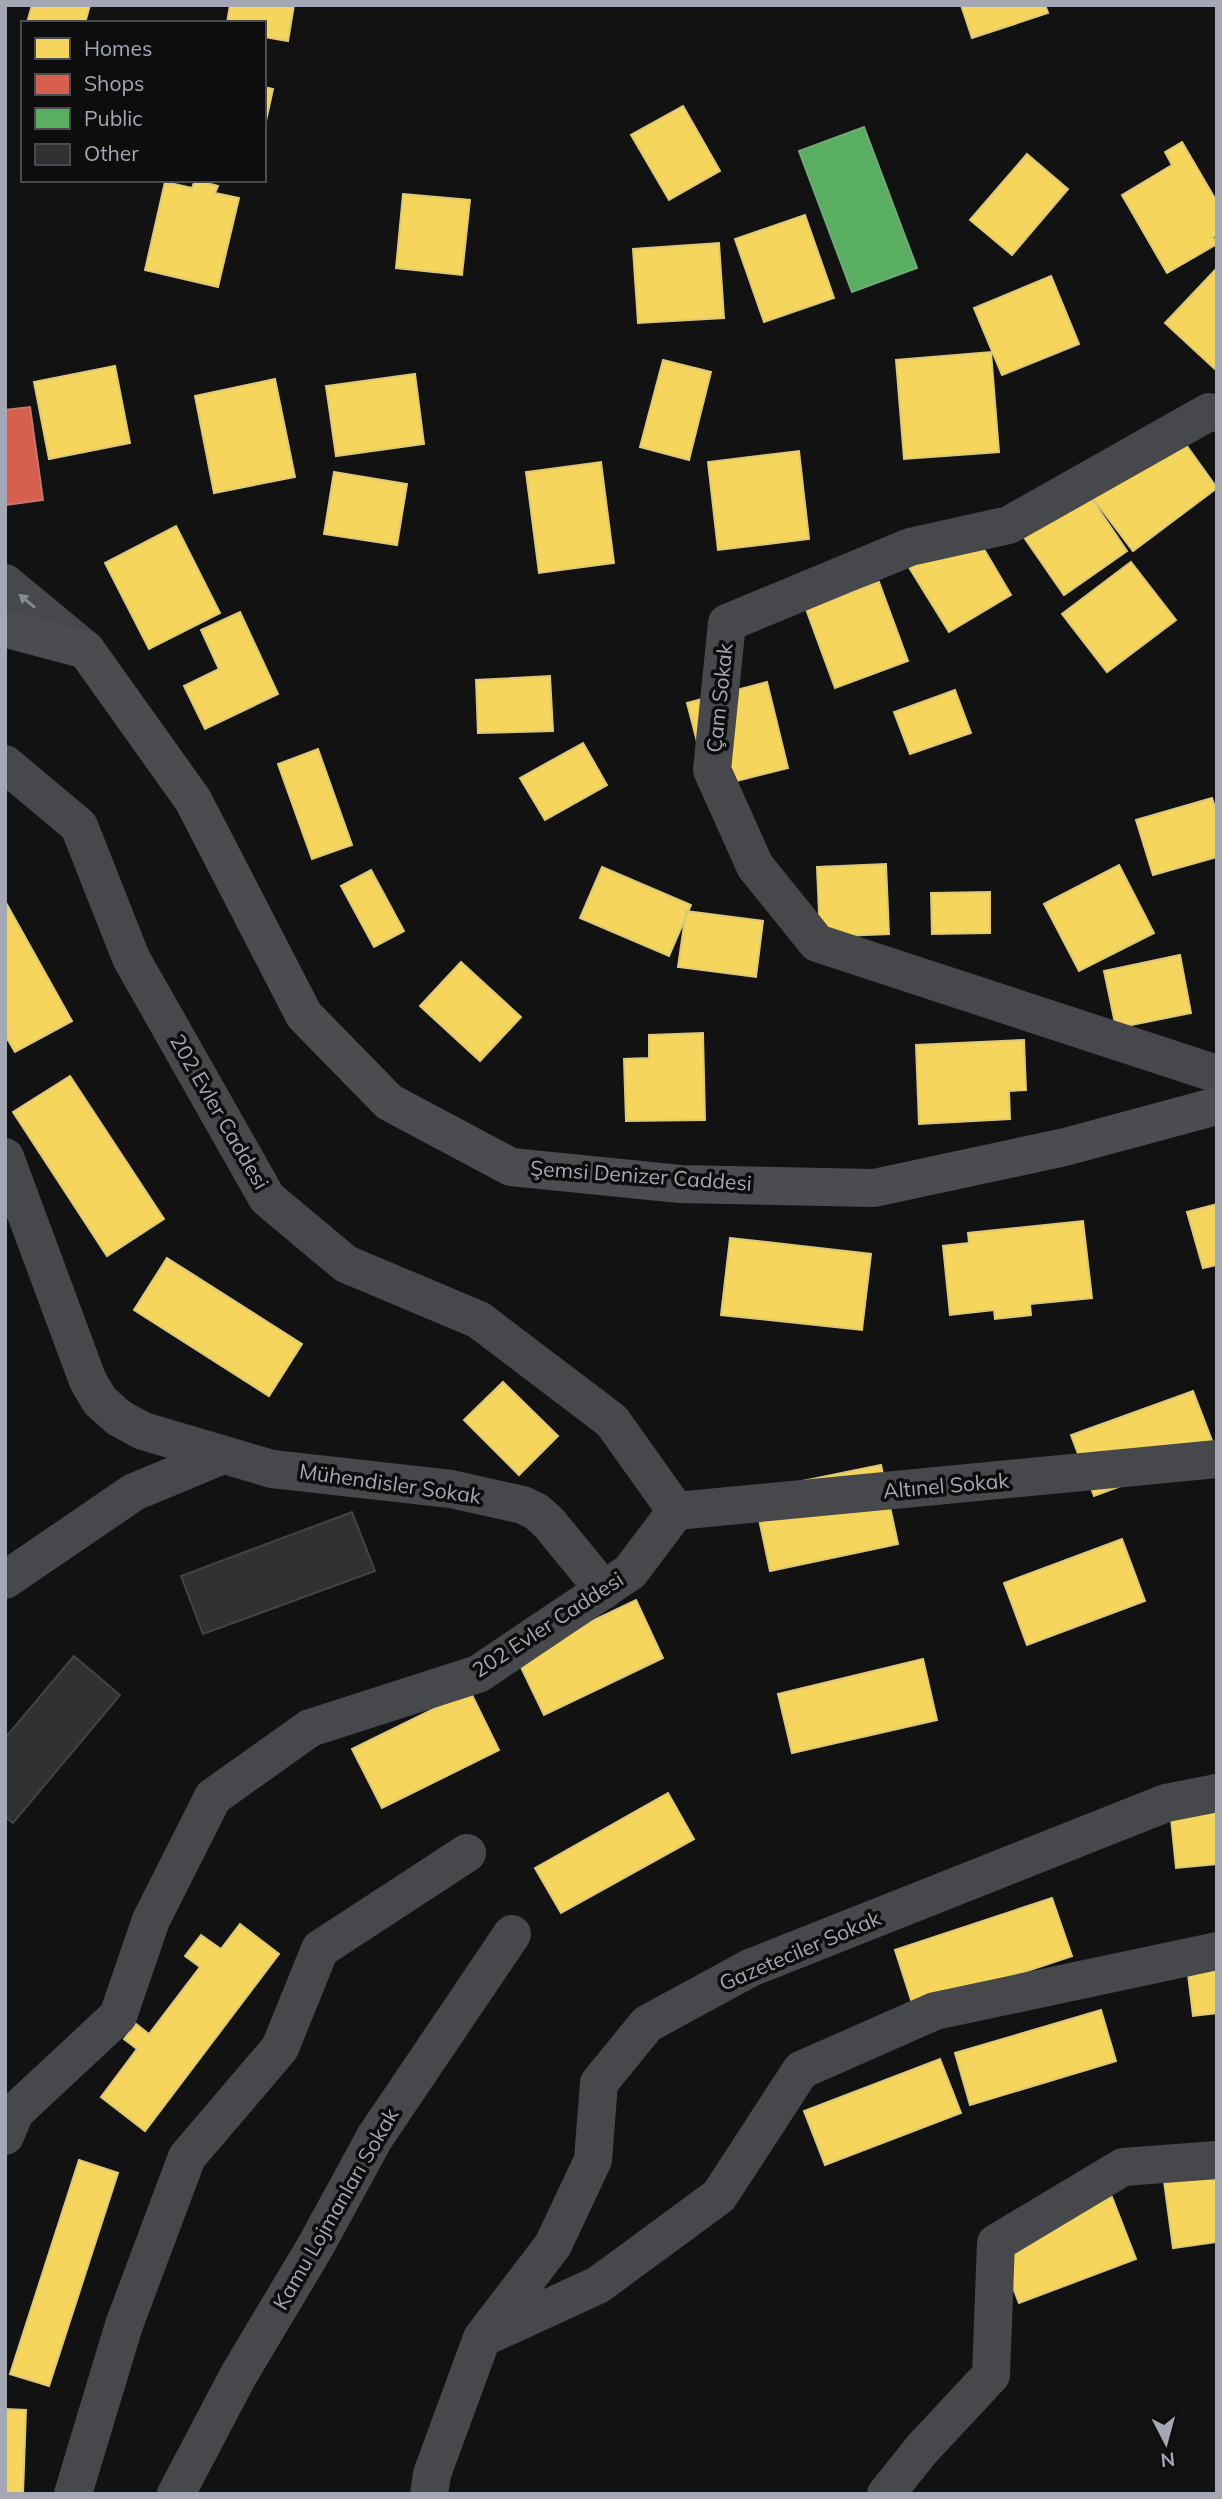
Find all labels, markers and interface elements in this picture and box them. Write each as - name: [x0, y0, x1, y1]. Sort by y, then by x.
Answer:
- legend: [21, 21, 266, 182]
- text: Homes: [84, 35, 152, 61]
- text: Shops: [84, 70, 144, 96]
- text: Public: [84, 105, 143, 131]
- text: Other: [84, 140, 139, 166]
- one-way arrow: [18, 594, 35, 609]
- street label: Çam Sokak: [700, 642, 738, 754]
- street label: 202 Evler Caddesi: [165, 1029, 275, 1194]
- street label: Şemsi Denizer Caddesi: [529, 1154, 753, 1196]
- street label: Mühendisler Sokak: [298, 1457, 483, 1509]
- street label: Altınel Sokak: [882, 1467, 1010, 1503]
- street label: 202 Evler Caddesi: [467, 1566, 628, 1683]
- street label: Gazeteciler Sokak: [715, 1904, 884, 1996]
- street label: Kamu Lojmanları Sokak: [267, 2103, 404, 2314]
- north arrow: [1131, 2408, 1201, 2478]
- text: N: [1159, 2447, 1176, 2473]

